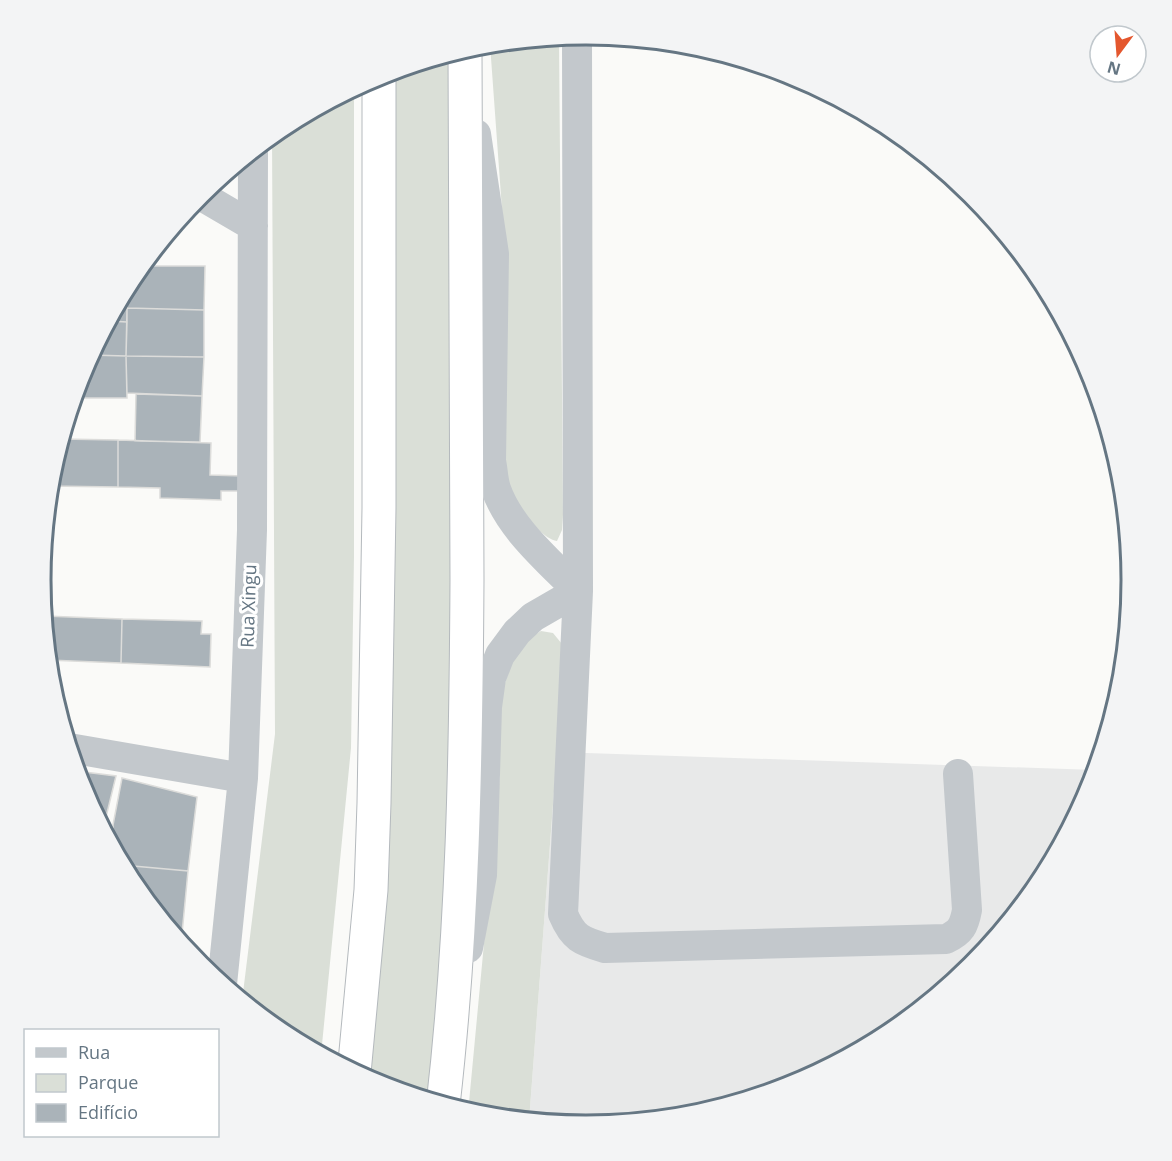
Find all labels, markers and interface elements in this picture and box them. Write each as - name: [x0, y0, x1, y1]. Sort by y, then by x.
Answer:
- north arrow: [1088, 24, 1148, 84]
- text: N: [1105, 56, 1123, 81]
- street label: Rua Xingu: [235, 564, 261, 648]
- legend: [24, 1029, 219, 1137]
- text: Rua: [78, 1040, 110, 1064]
- text: Parque: [78, 1070, 138, 1094]
- text: Edifício: [78, 1100, 138, 1124]

